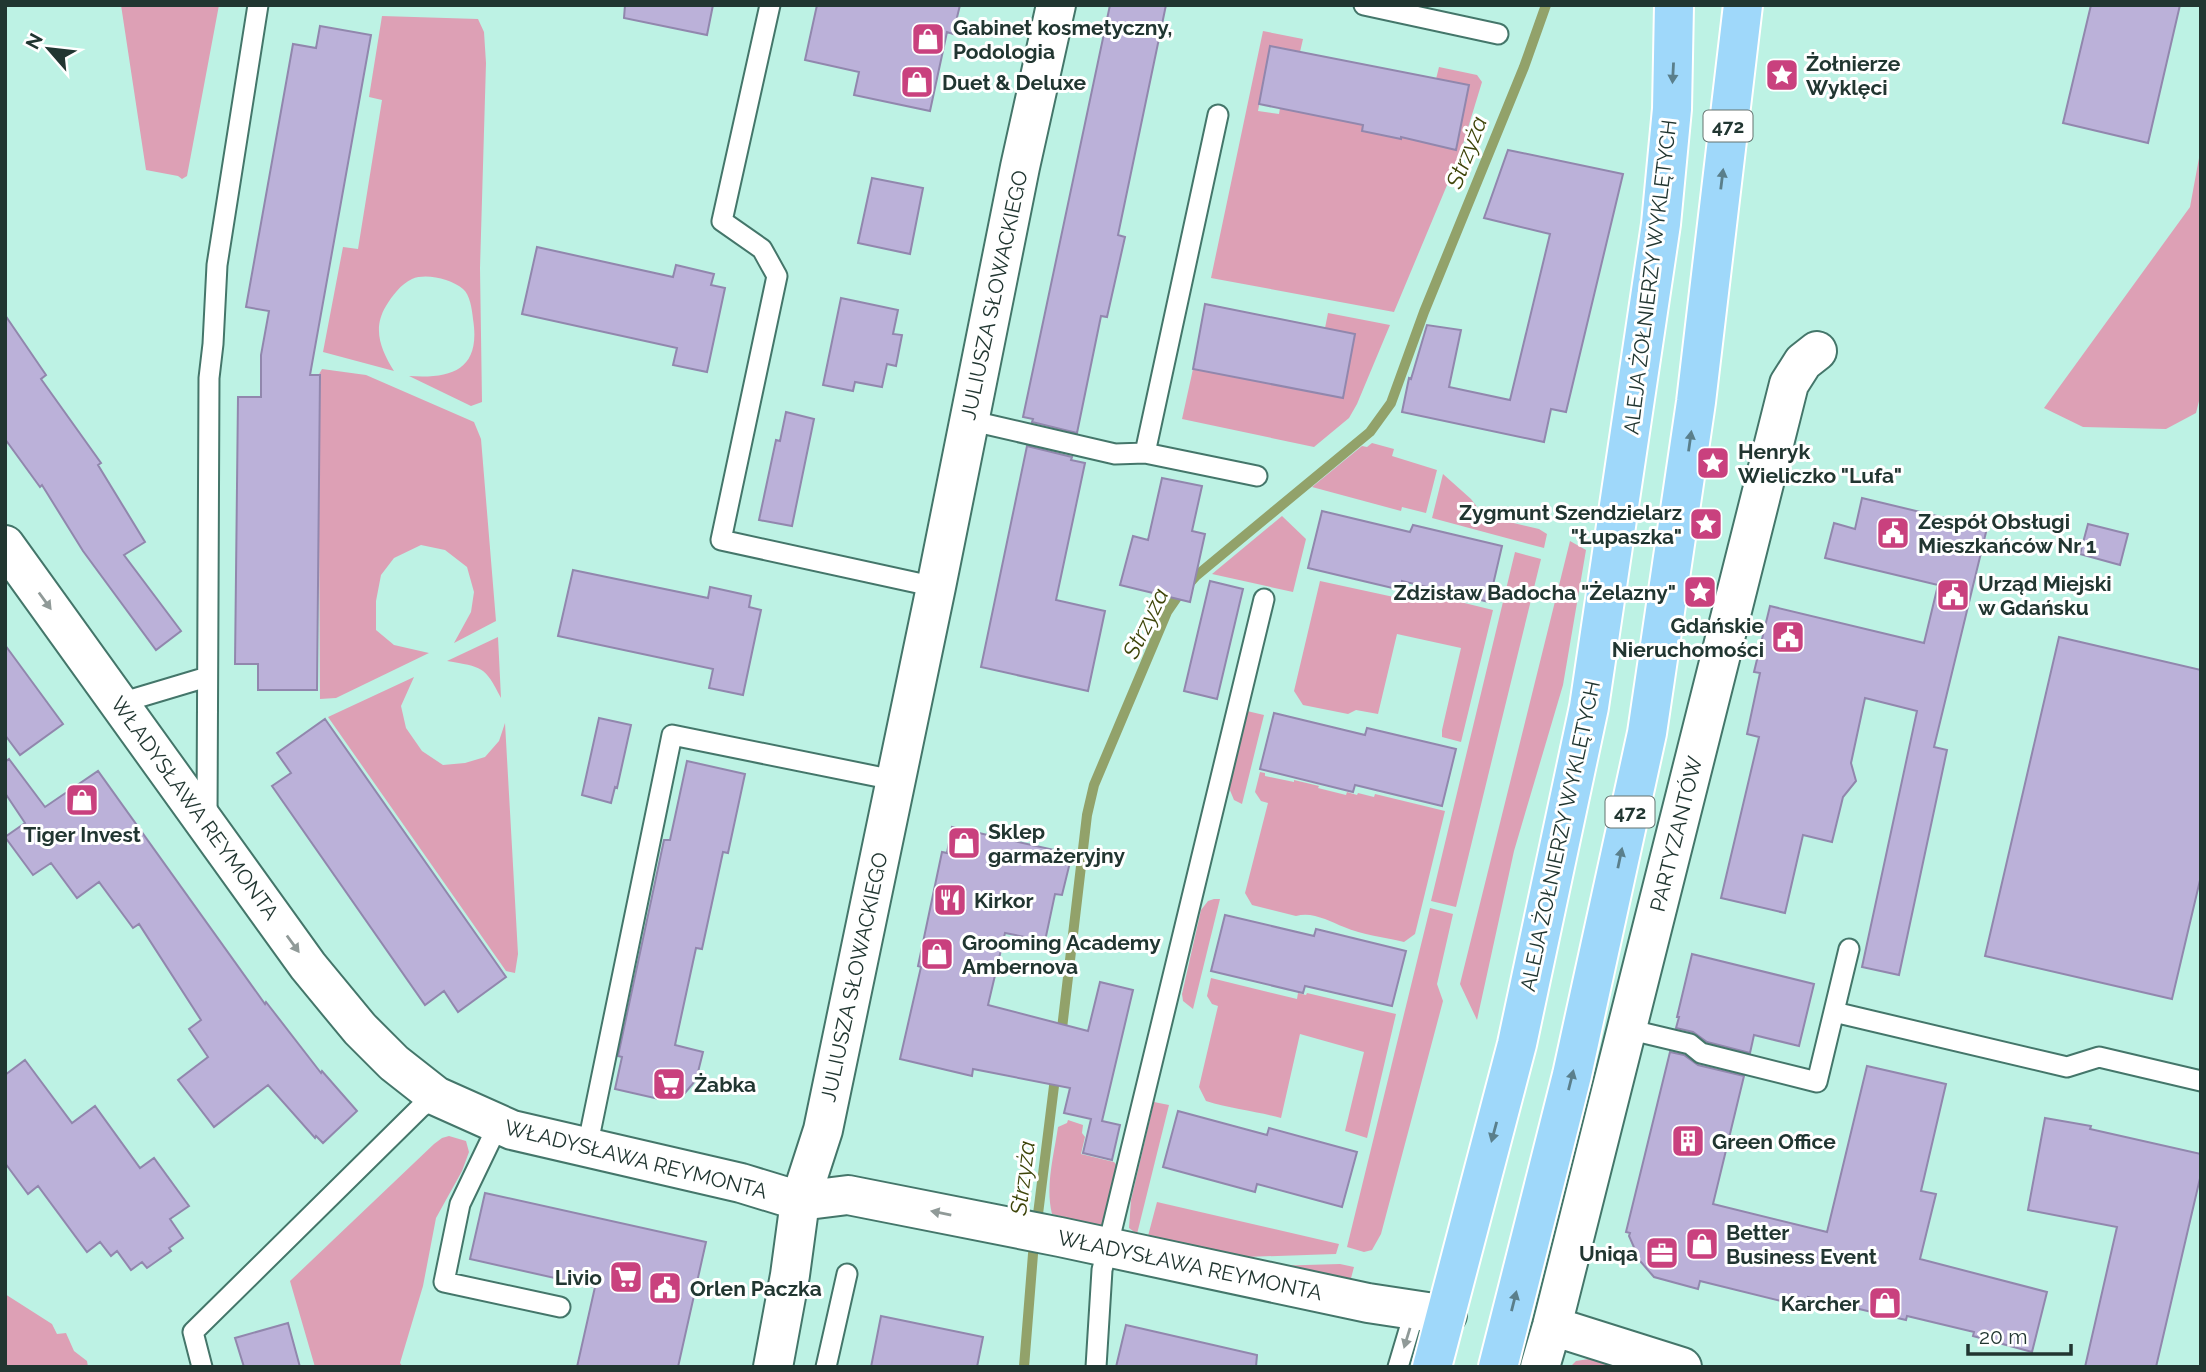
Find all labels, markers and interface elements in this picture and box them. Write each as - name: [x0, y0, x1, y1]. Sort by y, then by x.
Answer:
- north arrow: [14, 14, 84, 84]
- place label: Gabinet kosmetyczny, Podologia: [953, 15, 1172, 64]
- shop icon: Gabinet kosmetyczny, Podologia: [909, 20, 947, 58]
- text: N: [21, 29, 47, 53]
- place label: Żołnierze Wyklęci: [1806, 51, 1901, 100]
- place icon: Żołnierze Wyklęci: [1763, 56, 1801, 94]
- shop icon: Duet & Deluxe: [898, 63, 936, 101]
- one-way arrow: [1668, 63, 1679, 85]
- place label: Duet & Deluxe: [942, 70, 1086, 95]
- road number: 472: [1704, 110, 1752, 142]
- water label: Strzyża: [1440, 112, 1492, 193]
- street label: ALEJA ŻOŁNIERZY WYKLĘTYCH: [1618, 118, 1682, 436]
- street label: JULIUSZA SŁOWACKIEGO: [955, 168, 1033, 422]
- one-way arrow: [1716, 168, 1727, 190]
- one-way arrow: [1685, 430, 1696, 452]
- place label: Henryk Wieliczko "Lufa": [1738, 439, 1902, 488]
- place icon: Henryk Wieliczko "Lufa": [1694, 444, 1732, 482]
- place label: Zygmunt Szendzielarz "Łupaszka": [1459, 500, 1682, 549]
- place icon: Zygmunt Szendzielarz "Łupaszka": [1687, 505, 1725, 543]
- place label: Zespół Obsługi Mieszkańców Nr 1: [1918, 509, 2096, 558]
- public building icon: Zespół Obsługi Mieszkańców Nr 1: [1874, 514, 1912, 552]
- place label: Urząd Miejski w Gdańsku: [1978, 571, 2112, 620]
- place icon: Zdzisław Badocha "Żelazny": [1681, 573, 1719, 611]
- public building icon: Urząd Miejski w Gdańsku: [1934, 576, 1972, 614]
- place label: Zdzisław Badocha "Żelazny": [1394, 580, 1676, 605]
- water label: Strzyża: [1116, 583, 1174, 663]
- one-way arrow: [38, 592, 52, 610]
- place label: Gdańskie Nieruchomości: [1612, 613, 1764, 662]
- public building icon: Gdańskie Nieruchomości: [1769, 618, 1807, 656]
- street label: ALEJA ŻOŁNIERZY WYKLĘTYCH: [1515, 678, 1605, 994]
- street label: WŁADYSŁAWA REYMONTA: [106, 692, 284, 924]
- street label: PARTYZANTÓW: [1645, 754, 1707, 914]
- shop icon: Tiger Invest: [63, 781, 101, 819]
- road number: 472: [1606, 796, 1654, 828]
- place label: Sklep garmażeryjny: [988, 819, 1126, 868]
- place label: Tiger Invest: [23, 822, 141, 847]
- shop icon: Sklep garmażeryjny: [945, 824, 983, 862]
- one-way arrow: [1614, 847, 1625, 869]
- street label: JULIUSZA SŁOWACKIEGO: [815, 850, 893, 1104]
- restaurant icon: Kirkor: [931, 881, 969, 919]
- place label: Kirkor: [974, 888, 1034, 913]
- place label: Grooming Academy Ambernova: [962, 930, 1161, 979]
- one-way arrow: [285, 935, 299, 953]
- shop icon: Grooming Academy Ambernova: [918, 935, 956, 973]
- supermarket icon: Żabka: [650, 1065, 688, 1103]
- one-way arrow: [1566, 1069, 1577, 1091]
- place label: Żabka: [694, 1072, 756, 1097]
- street label: WŁADYSŁAWA REYMONTA: [502, 1114, 770, 1204]
- one-way arrow: [1489, 1122, 1499, 1143]
- building icon: Green Office: [1669, 1122, 1707, 1160]
- place label: Green Office: [1712, 1129, 1836, 1154]
- water label: Strzyża: [1004, 1139, 1040, 1218]
- one-way arrow: [930, 1207, 952, 1218]
- place label: Better Business Event: [1726, 1220, 1877, 1269]
- street label: WŁADYSŁAWA REYMONTA: [1056, 1225, 1324, 1305]
- shop icon: Better Business Event: [1683, 1225, 1721, 1263]
- office icon: Uniqa: [1643, 1234, 1681, 1272]
- place label: Uniqa: [1579, 1241, 1638, 1266]
- supermarket icon: Livio: [607, 1258, 645, 1296]
- place label: Livio: [555, 1265, 602, 1290]
- public building icon: Orlen Paczka: [646, 1269, 684, 1307]
- place label: Orlen Paczka: [690, 1276, 822, 1301]
- shop icon: Karcher: [1866, 1284, 1904, 1322]
- one-way arrow: [1510, 1290, 1520, 1311]
- place label: Karcher: [1781, 1291, 1860, 1316]
- scale bar: [1968, 1312, 2071, 1356]
- text: 20 m: [1979, 1324, 2027, 1349]
- one-way arrow: [1401, 1328, 1411, 1349]

